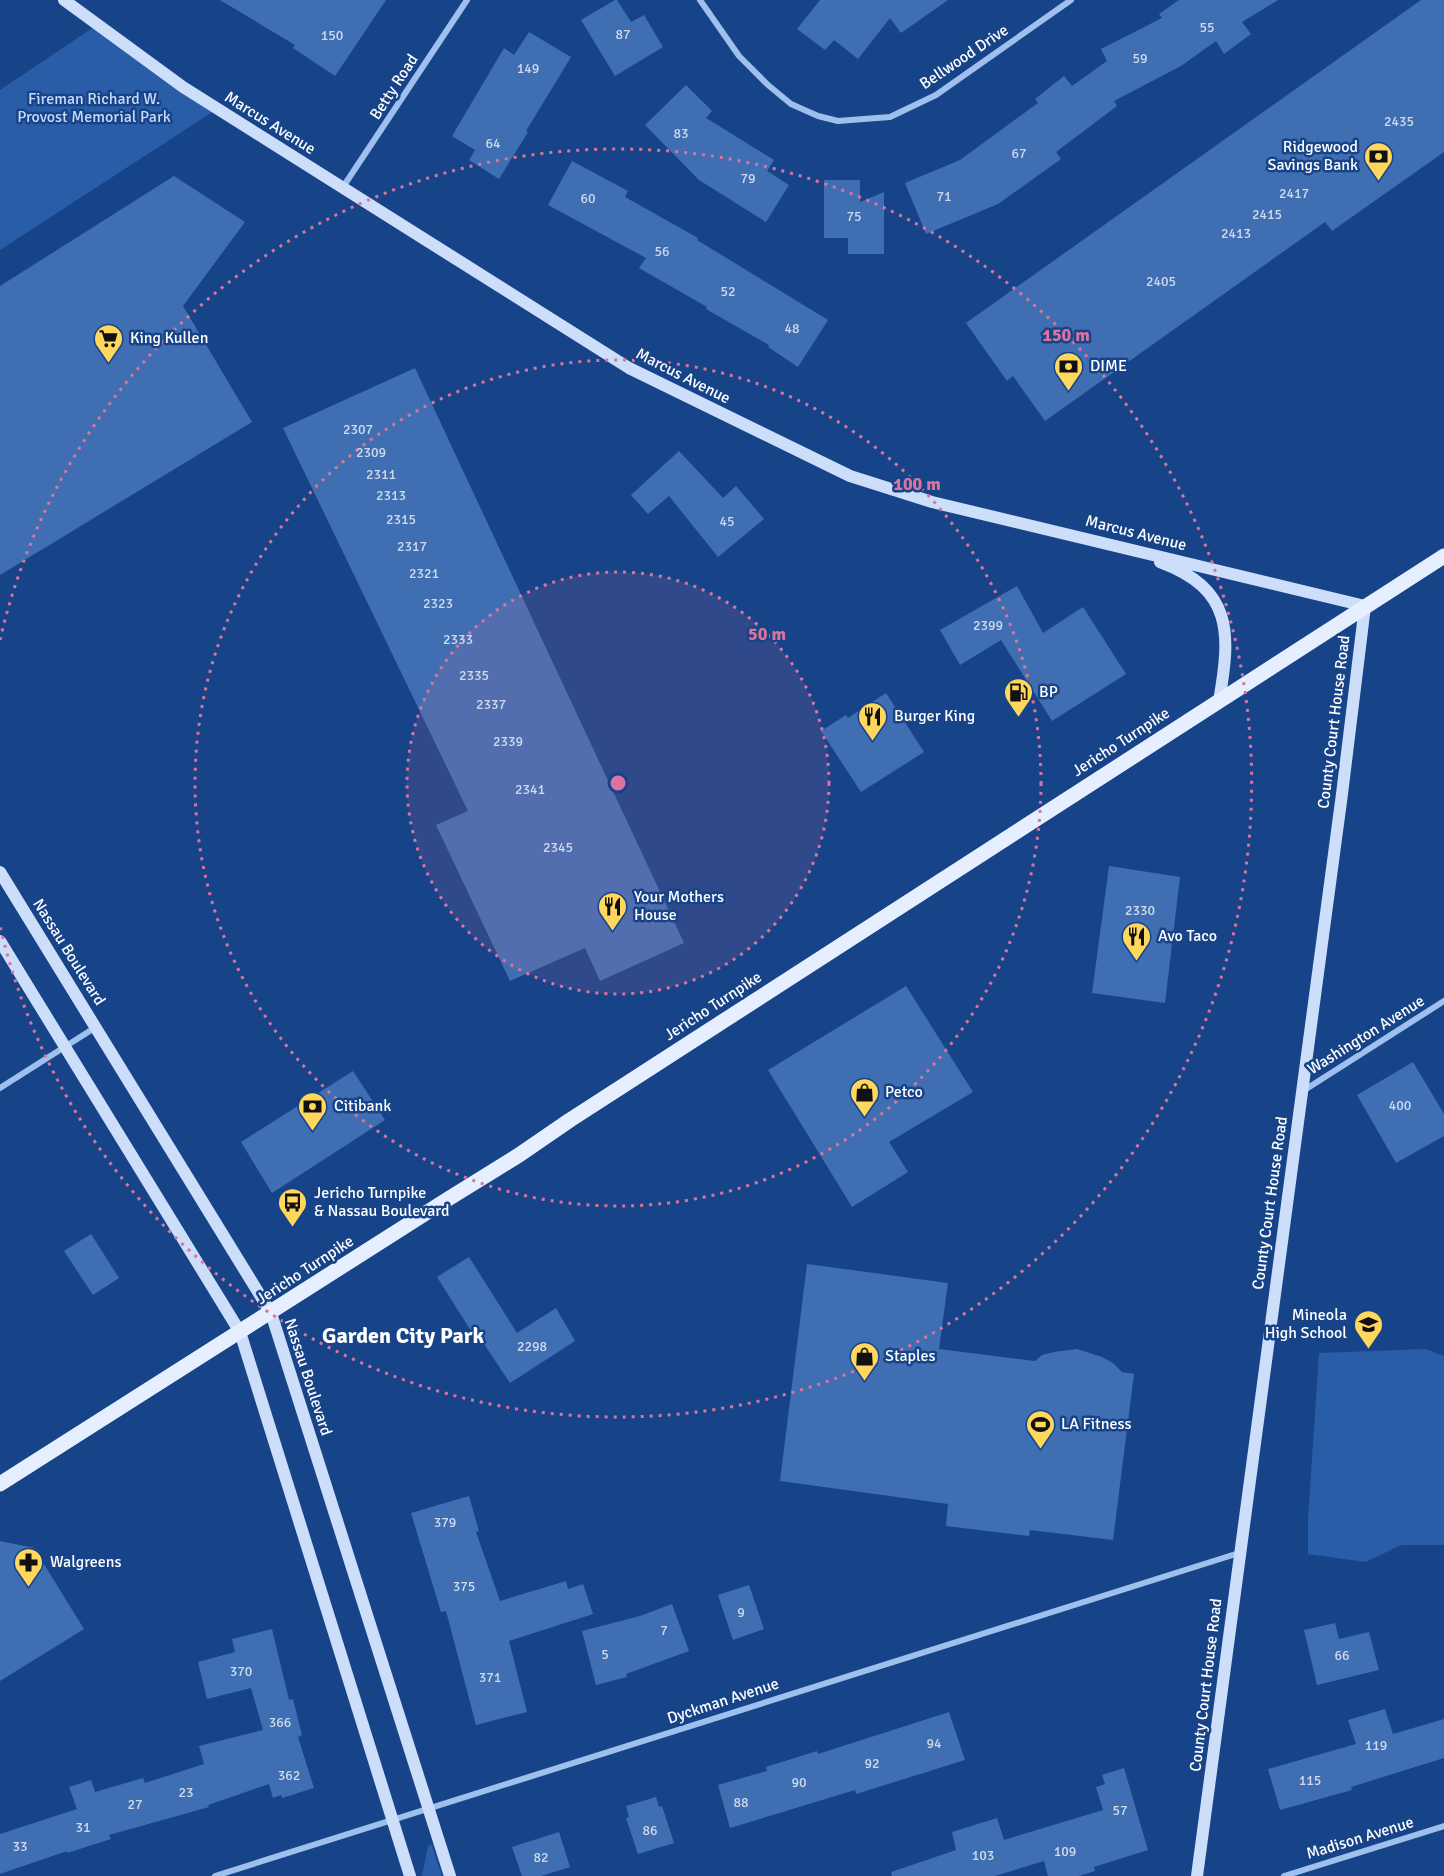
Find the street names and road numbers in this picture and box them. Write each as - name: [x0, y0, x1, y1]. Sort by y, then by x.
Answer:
- street label: Bellwood Drive: [916, 20, 1012, 94]
- street label: Betty Road: [365, 50, 423, 124]
- street label: Marcus Avenue: [221, 87, 319, 159]
- street label: Marcus Avenue: [632, 344, 734, 408]
- street label: Marcus Avenue: [1083, 511, 1189, 555]
- street label: County Court House Road: [1313, 634, 1355, 810]
- street label: Jericho Turnpike: [1068, 703, 1174, 781]
- street label: Nassau Boulevard: [28, 895, 110, 1009]
- street label: Jericho Turnpike: [660, 967, 766, 1045]
- street label: Washington Avenue: [1304, 991, 1428, 1079]
- street label: County Court House Road: [1248, 1115, 1292, 1291]
- street label: Jericho Turnpike: [252, 1231, 358, 1309]
- street label: Nassau Boulevard: [280, 1316, 336, 1438]
- street label: County Court House Road: [1185, 1597, 1227, 1773]
- street label: Dyckman Avenue: [665, 1674, 781, 1728]
- street label: Madison Avenue: [1304, 1812, 1416, 1864]

